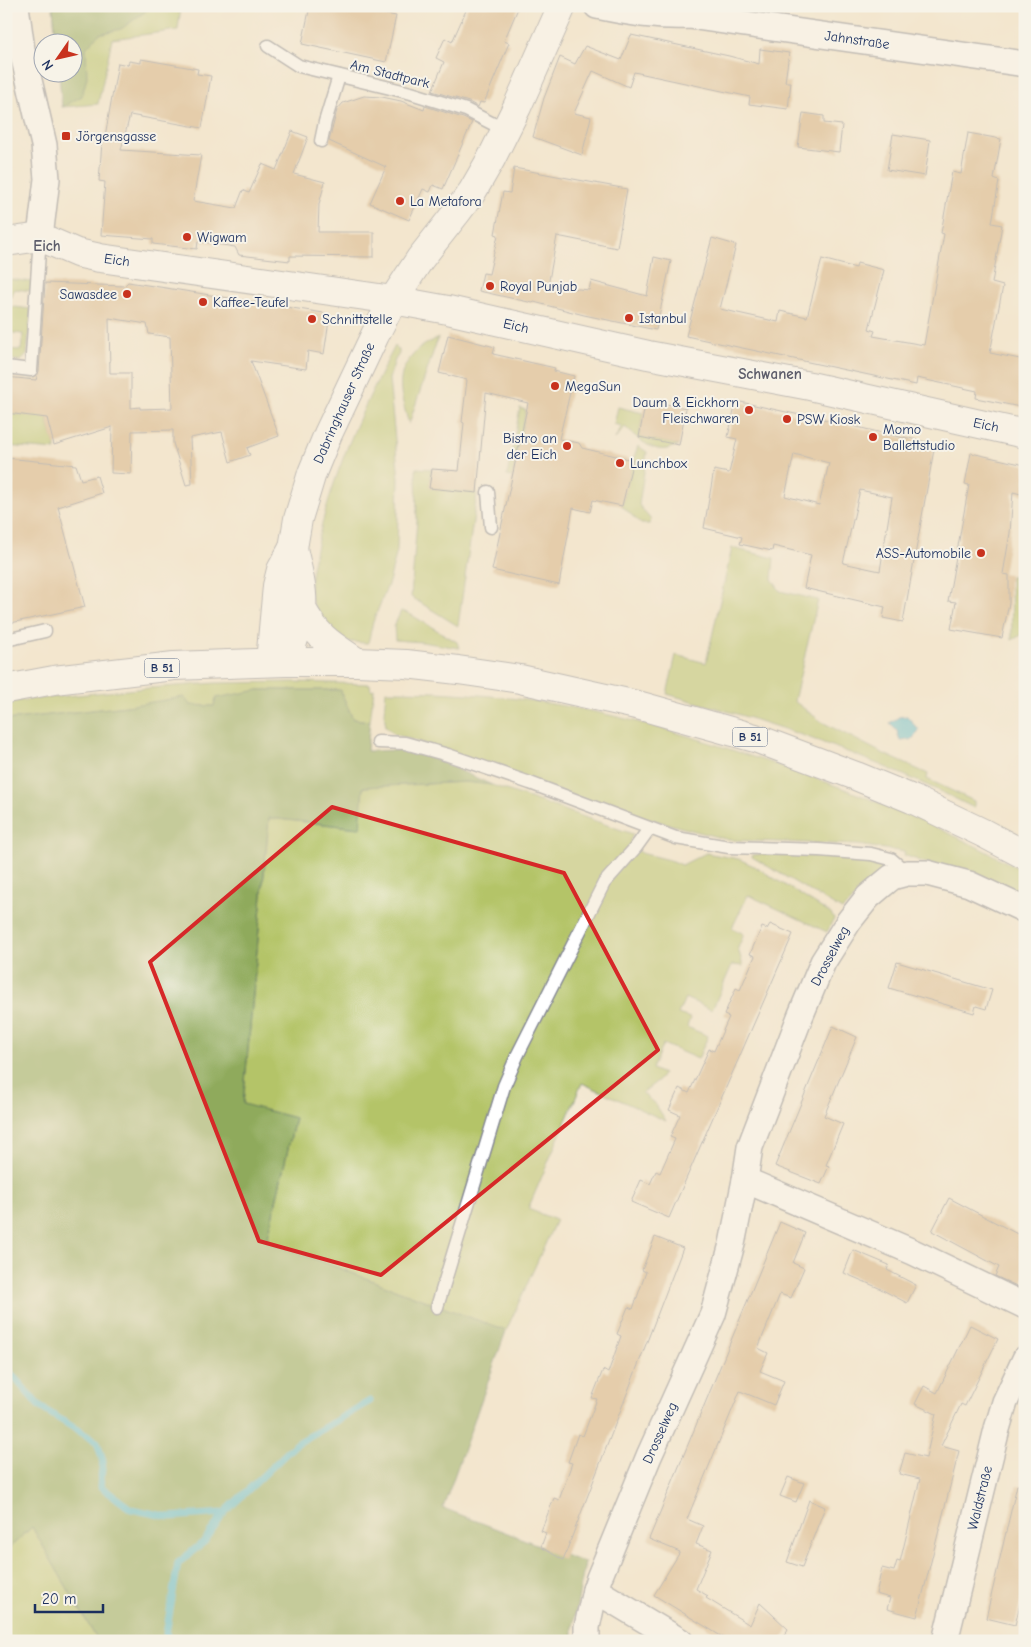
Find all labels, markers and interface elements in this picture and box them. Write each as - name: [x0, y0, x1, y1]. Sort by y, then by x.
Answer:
- street label: Jahnstraße: [823, 27, 891, 53]
- north arrow: [32, 32, 82, 82]
- text: N: [38, 56, 57, 74]
- street label: Am Stadtpark: [348, 56, 432, 92]
- place label: Jörgensgasse: [76, 128, 156, 145]
- marker: Jörgensgasse: [60, 130, 72, 142]
- place label: La Metafora: [410, 193, 482, 210]
- marker: La Metafora: [394, 195, 406, 207]
- place label: Wigwam: [197, 229, 247, 246]
- marker: Wigwam: [181, 231, 193, 243]
- district label: Eich: [33, 237, 61, 255]
- street label: Eich: [103, 250, 131, 270]
- place label: Royal Punjab: [500, 278, 577, 295]
- marker: Royal Punjab: [484, 280, 496, 292]
- place label: Sawasdee: [59, 286, 117, 303]
- marker: Sawasdee: [121, 288, 133, 300]
- place label: Kaffee-Teufel: [213, 294, 289, 311]
- marker: Kaffee-Teufel: [197, 296, 209, 308]
- place label: Istanbul: [639, 310, 687, 327]
- place label: Schnittstelle: [322, 311, 393, 328]
- marker: Istanbul: [623, 312, 635, 324]
- marker: Schnittstelle: [306, 313, 318, 325]
- street label: Eich: [501, 315, 531, 337]
- street label: Dabringhauser Straße: [310, 340, 378, 466]
- district label: Schwanen: [738, 365, 802, 383]
- place label: MegaSun: [565, 378, 621, 395]
- marker: MegaSun: [549, 380, 561, 392]
- place label: Daum & Eickhorn Fleischwaren: [633, 394, 739, 427]
- marker: Daum & Eickhorn Fleischwaren: [743, 404, 755, 416]
- place label: PSW Kiosk: [797, 411, 861, 428]
- marker: PSW Kiosk: [781, 413, 793, 425]
- street label: Eich: [972, 414, 1000, 436]
- place label: Momo Ballettstudio: [883, 421, 955, 454]
- place label: Bistro an der Eich: [503, 430, 557, 463]
- marker: Momo Ballettstudio: [867, 431, 879, 443]
- marker: Bistro an der Eich: [561, 440, 573, 452]
- place label: Lunchbox: [630, 455, 688, 472]
- marker: Lunchbox: [614, 457, 626, 469]
- place label: ASS-Automobile: [876, 545, 971, 562]
- marker: ASS-Automobile: [975, 547, 987, 559]
- road number: B 51: [144, 658, 180, 678]
- road number: B 51: [732, 728, 768, 746]
- street label: Drosselweg: [807, 923, 853, 989]
- street label: Drosselweg: [639, 1400, 681, 1466]
- street label: Waldstraße: [964, 1464, 996, 1532]
- scale bar: [35, 1582, 102, 1614]
- text: 20 m: [42, 1590, 76, 1608]

